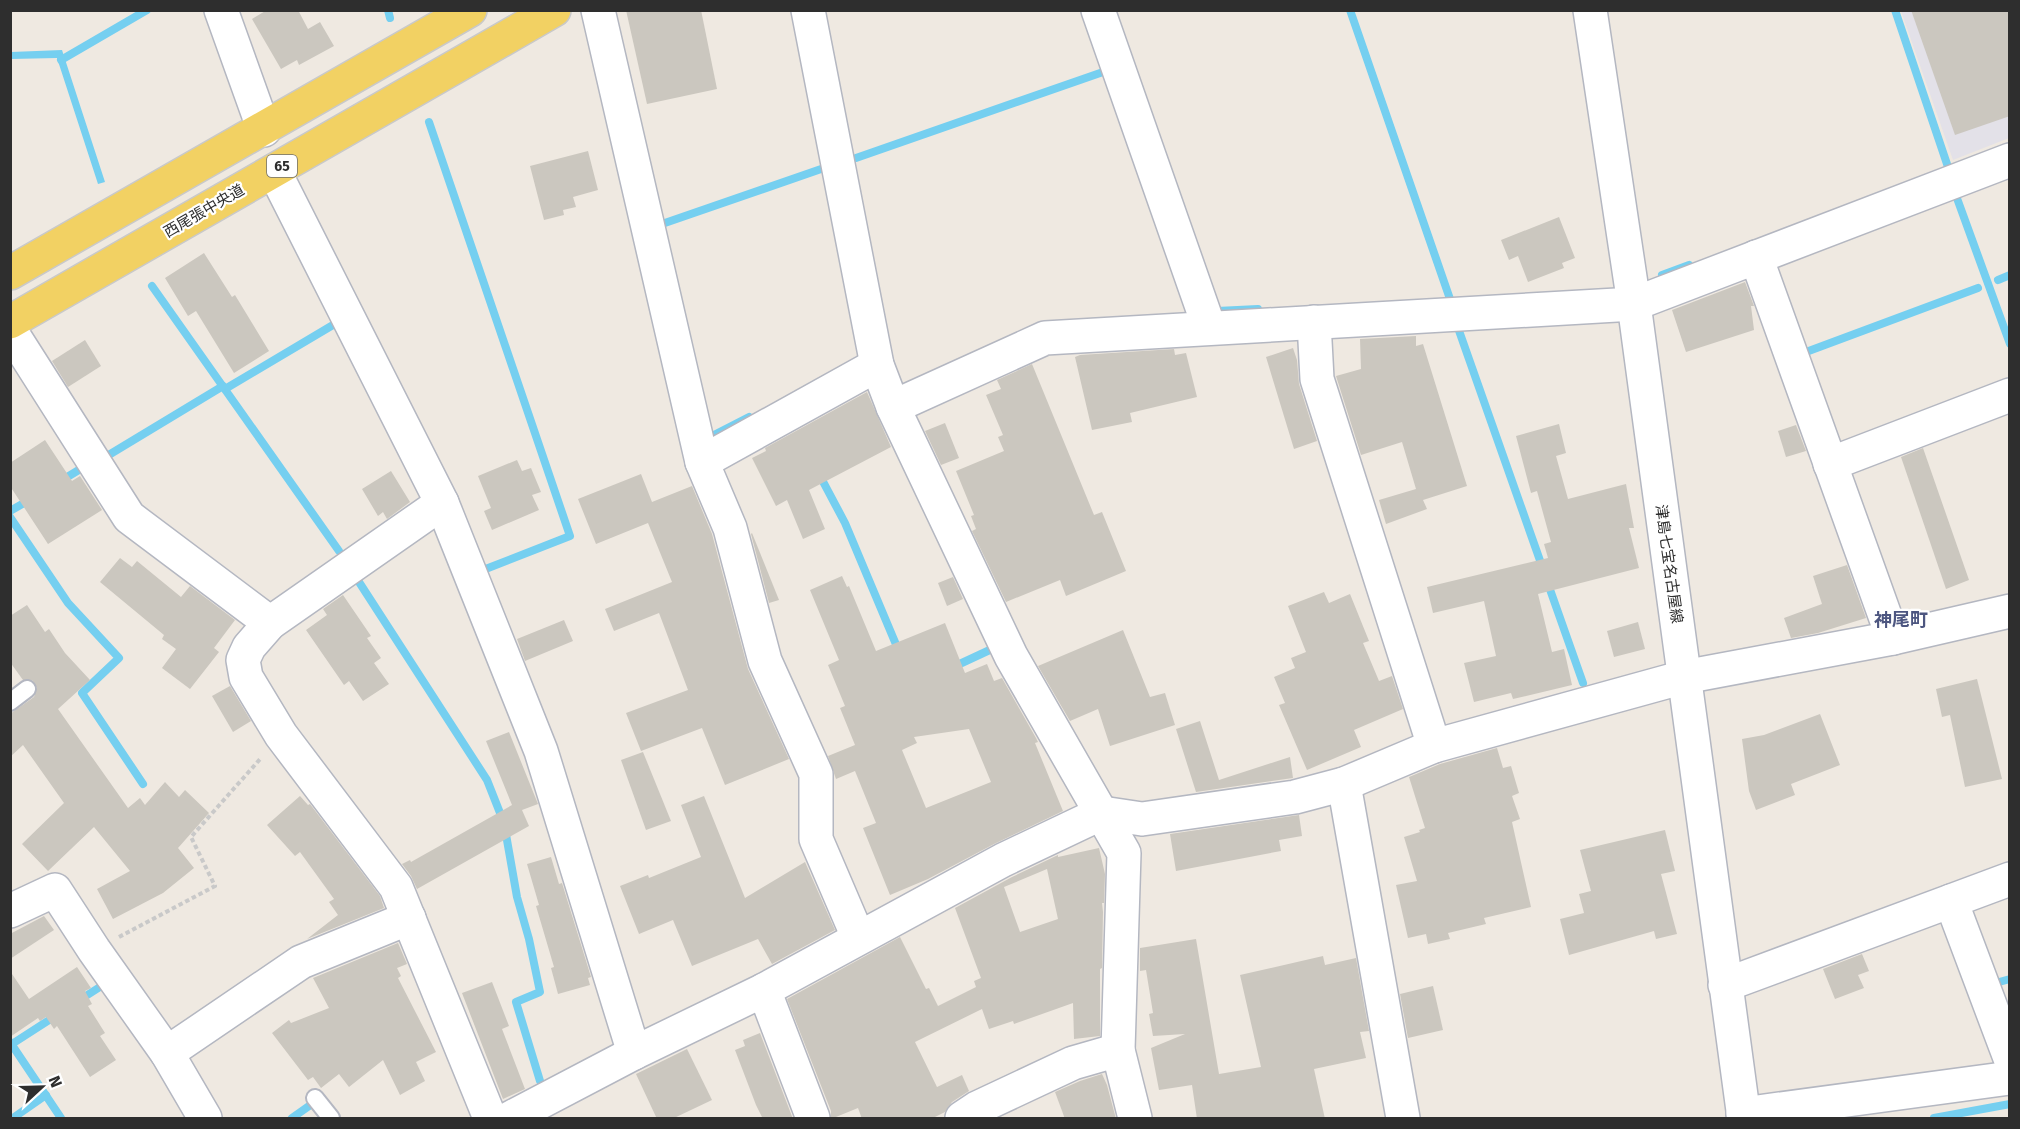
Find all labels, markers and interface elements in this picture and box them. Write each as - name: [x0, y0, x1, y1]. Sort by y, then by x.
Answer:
- road number: 65: [267, 155, 297, 177]
- street label: 西尾張中央道: [161, 181, 247, 241]
- street label: 津島七宝名古屋線: [1652, 503, 1686, 625]
- district label: 神尾町: [1874, 609, 1928, 631]
- north arrow: [12, 1057, 72, 1117]
- text: N: [45, 1073, 66, 1090]

